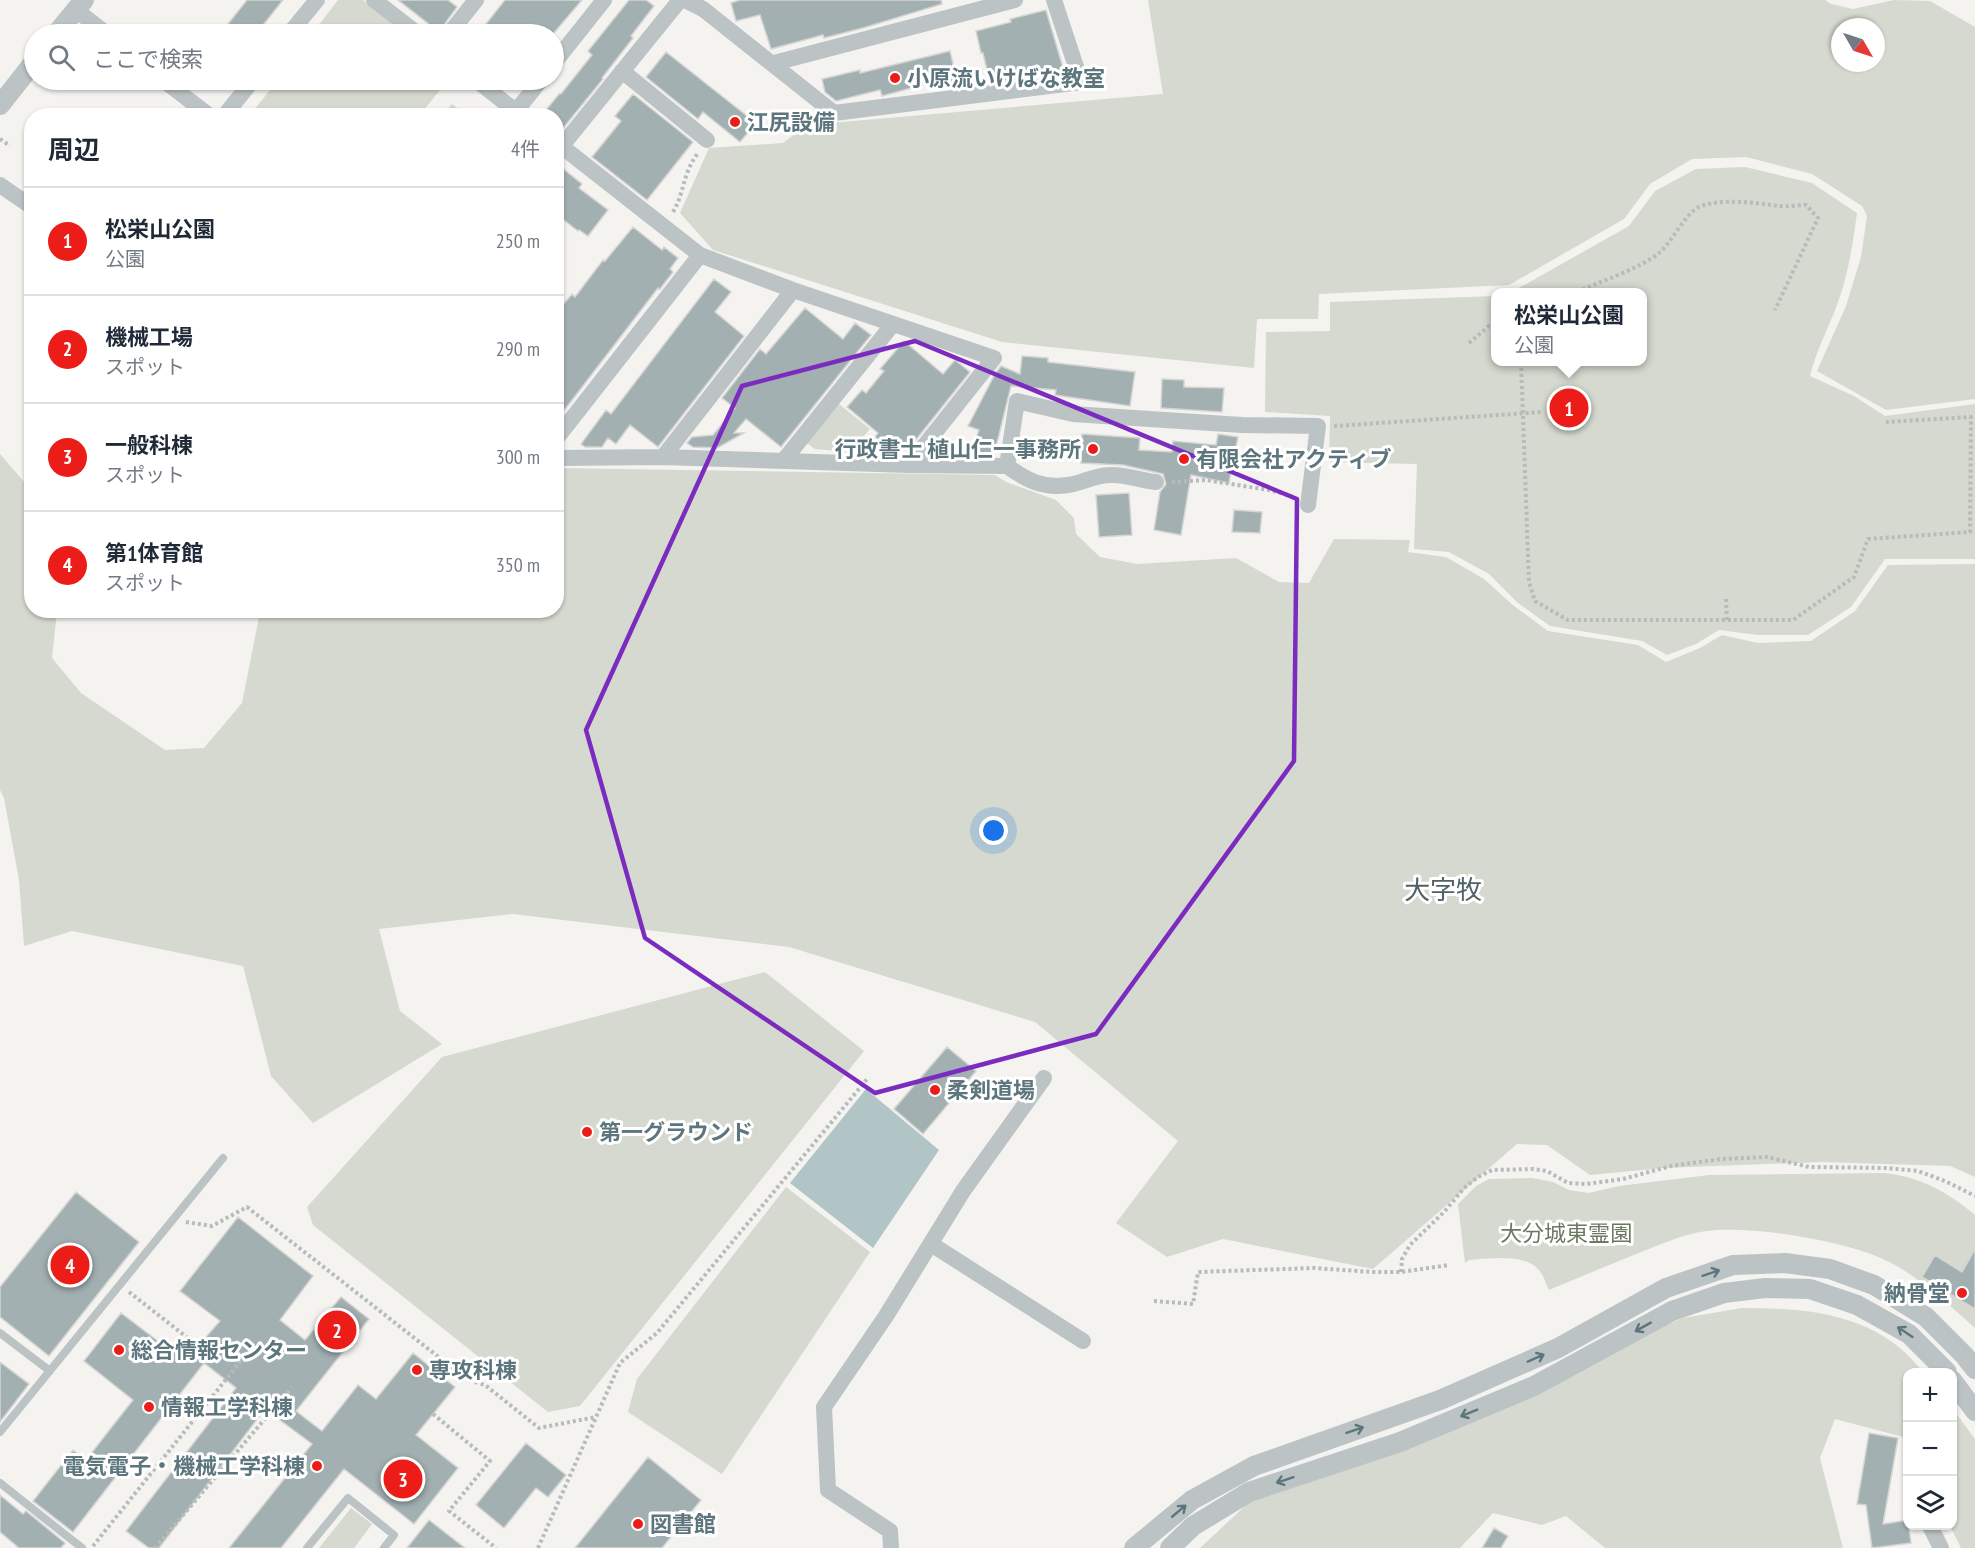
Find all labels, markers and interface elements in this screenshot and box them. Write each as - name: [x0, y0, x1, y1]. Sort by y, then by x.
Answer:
- north arrow: [1831, 18, 1885, 72]
- search box: [24, 24, 564, 90]
- icon: search: [45, 41, 78, 74]
- text: ここで検索: [93, 45, 203, 73]
- place label: 小原流いけばな教室: [907, 64, 1105, 92]
- marker: 小原流いけばな教室: [888, 71, 902, 85]
- place label: 江尻設備: [747, 108, 835, 136]
- marker: 江尻設備: [728, 115, 742, 129]
- text: 周辺: [48, 133, 100, 166]
- text: 4件: [511, 136, 540, 162]
- text: 松栄山公園: [105, 215, 215, 243]
- text: 1: [63, 228, 72, 254]
- text: 250 m: [496, 228, 540, 254]
- text: 公園: [105, 246, 145, 272]
- popup: [1491, 288, 1647, 366]
- text: 松栄山公園: [1514, 301, 1624, 329]
- text: 機械工場: [105, 323, 193, 351]
- text: 公園: [1514, 332, 1554, 358]
- text: 2: [63, 336, 72, 362]
- text: 290 m: [496, 336, 540, 362]
- text: スポット: [105, 354, 185, 380]
- pin: 1: [1550, 386, 1588, 430]
- text: 一般科棟: [105, 431, 193, 459]
- place label: 行政書士 植山仁一事務所: [834, 435, 1081, 463]
- marker: 行政書士 植山仁一事務所: [1086, 442, 1100, 456]
- text: 3: [63, 444, 72, 470]
- text: 300 m: [496, 444, 540, 470]
- place label: 有限会社アクティブ: [1196, 445, 1392, 473]
- marker: 有限会社アクティブ: [1177, 452, 1191, 466]
- text: スポット: [105, 462, 185, 488]
- text: 第1体育館: [105, 539, 204, 567]
- text: 4: [63, 552, 72, 578]
- text: 350 m: [496, 552, 540, 578]
- text: スポット: [105, 570, 185, 596]
- your location: [979, 816, 1008, 845]
- district label: 大字牧: [1404, 873, 1482, 906]
- place label: 柔剣道場: [947, 1076, 1035, 1104]
- marker: 柔剣道場: [928, 1083, 942, 1097]
- place label: 第一グラウンド: [599, 1118, 753, 1146]
- marker: 第一グラウンド: [580, 1125, 594, 1139]
- park label: 大分城東霊園: [1500, 1219, 1632, 1247]
- pin: 4: [50, 1242, 90, 1288]
- one-way arrow: [1701, 1266, 1720, 1277]
- place label: 納骨堂: [1884, 1279, 1950, 1307]
- marker: 納骨堂: [1955, 1286, 1969, 1300]
- pin: 2: [318, 1308, 356, 1352]
- one-way arrow: [1635, 1321, 1652, 1333]
- one-way arrow: [1896, 1326, 1913, 1339]
- place label: 総合情報センター: [131, 1336, 307, 1364]
- marker: 総合情報センター: [112, 1343, 126, 1357]
- one-way arrow: [1526, 1352, 1545, 1363]
- place label: 専攻科棟: [429, 1356, 517, 1384]
- marker: 専攻科棟: [410, 1363, 424, 1377]
- map controls: [1903, 1368, 1957, 1530]
- button: +: [1903, 1368, 1957, 1422]
- place label: 情報工学科棟: [161, 1393, 293, 1421]
- marker: 情報工学科棟: [142, 1400, 156, 1414]
- one-way arrow: [1460, 1408, 1478, 1419]
- button: −: [1903, 1422, 1957, 1476]
- one-way arrow: [1345, 1423, 1364, 1434]
- place label: 電気電子・機械工学科棟: [63, 1452, 305, 1480]
- pin: 3: [384, 1456, 422, 1502]
- marker: 電気電子・機械工学科棟: [310, 1459, 324, 1473]
- one-way arrow: [1276, 1475, 1295, 1486]
- button: layers: [1903, 1476, 1957, 1530]
- one-way arrow: [1171, 1504, 1187, 1517]
- place label: 図書館: [650, 1510, 716, 1538]
- marker: 図書館: [631, 1517, 645, 1531]

